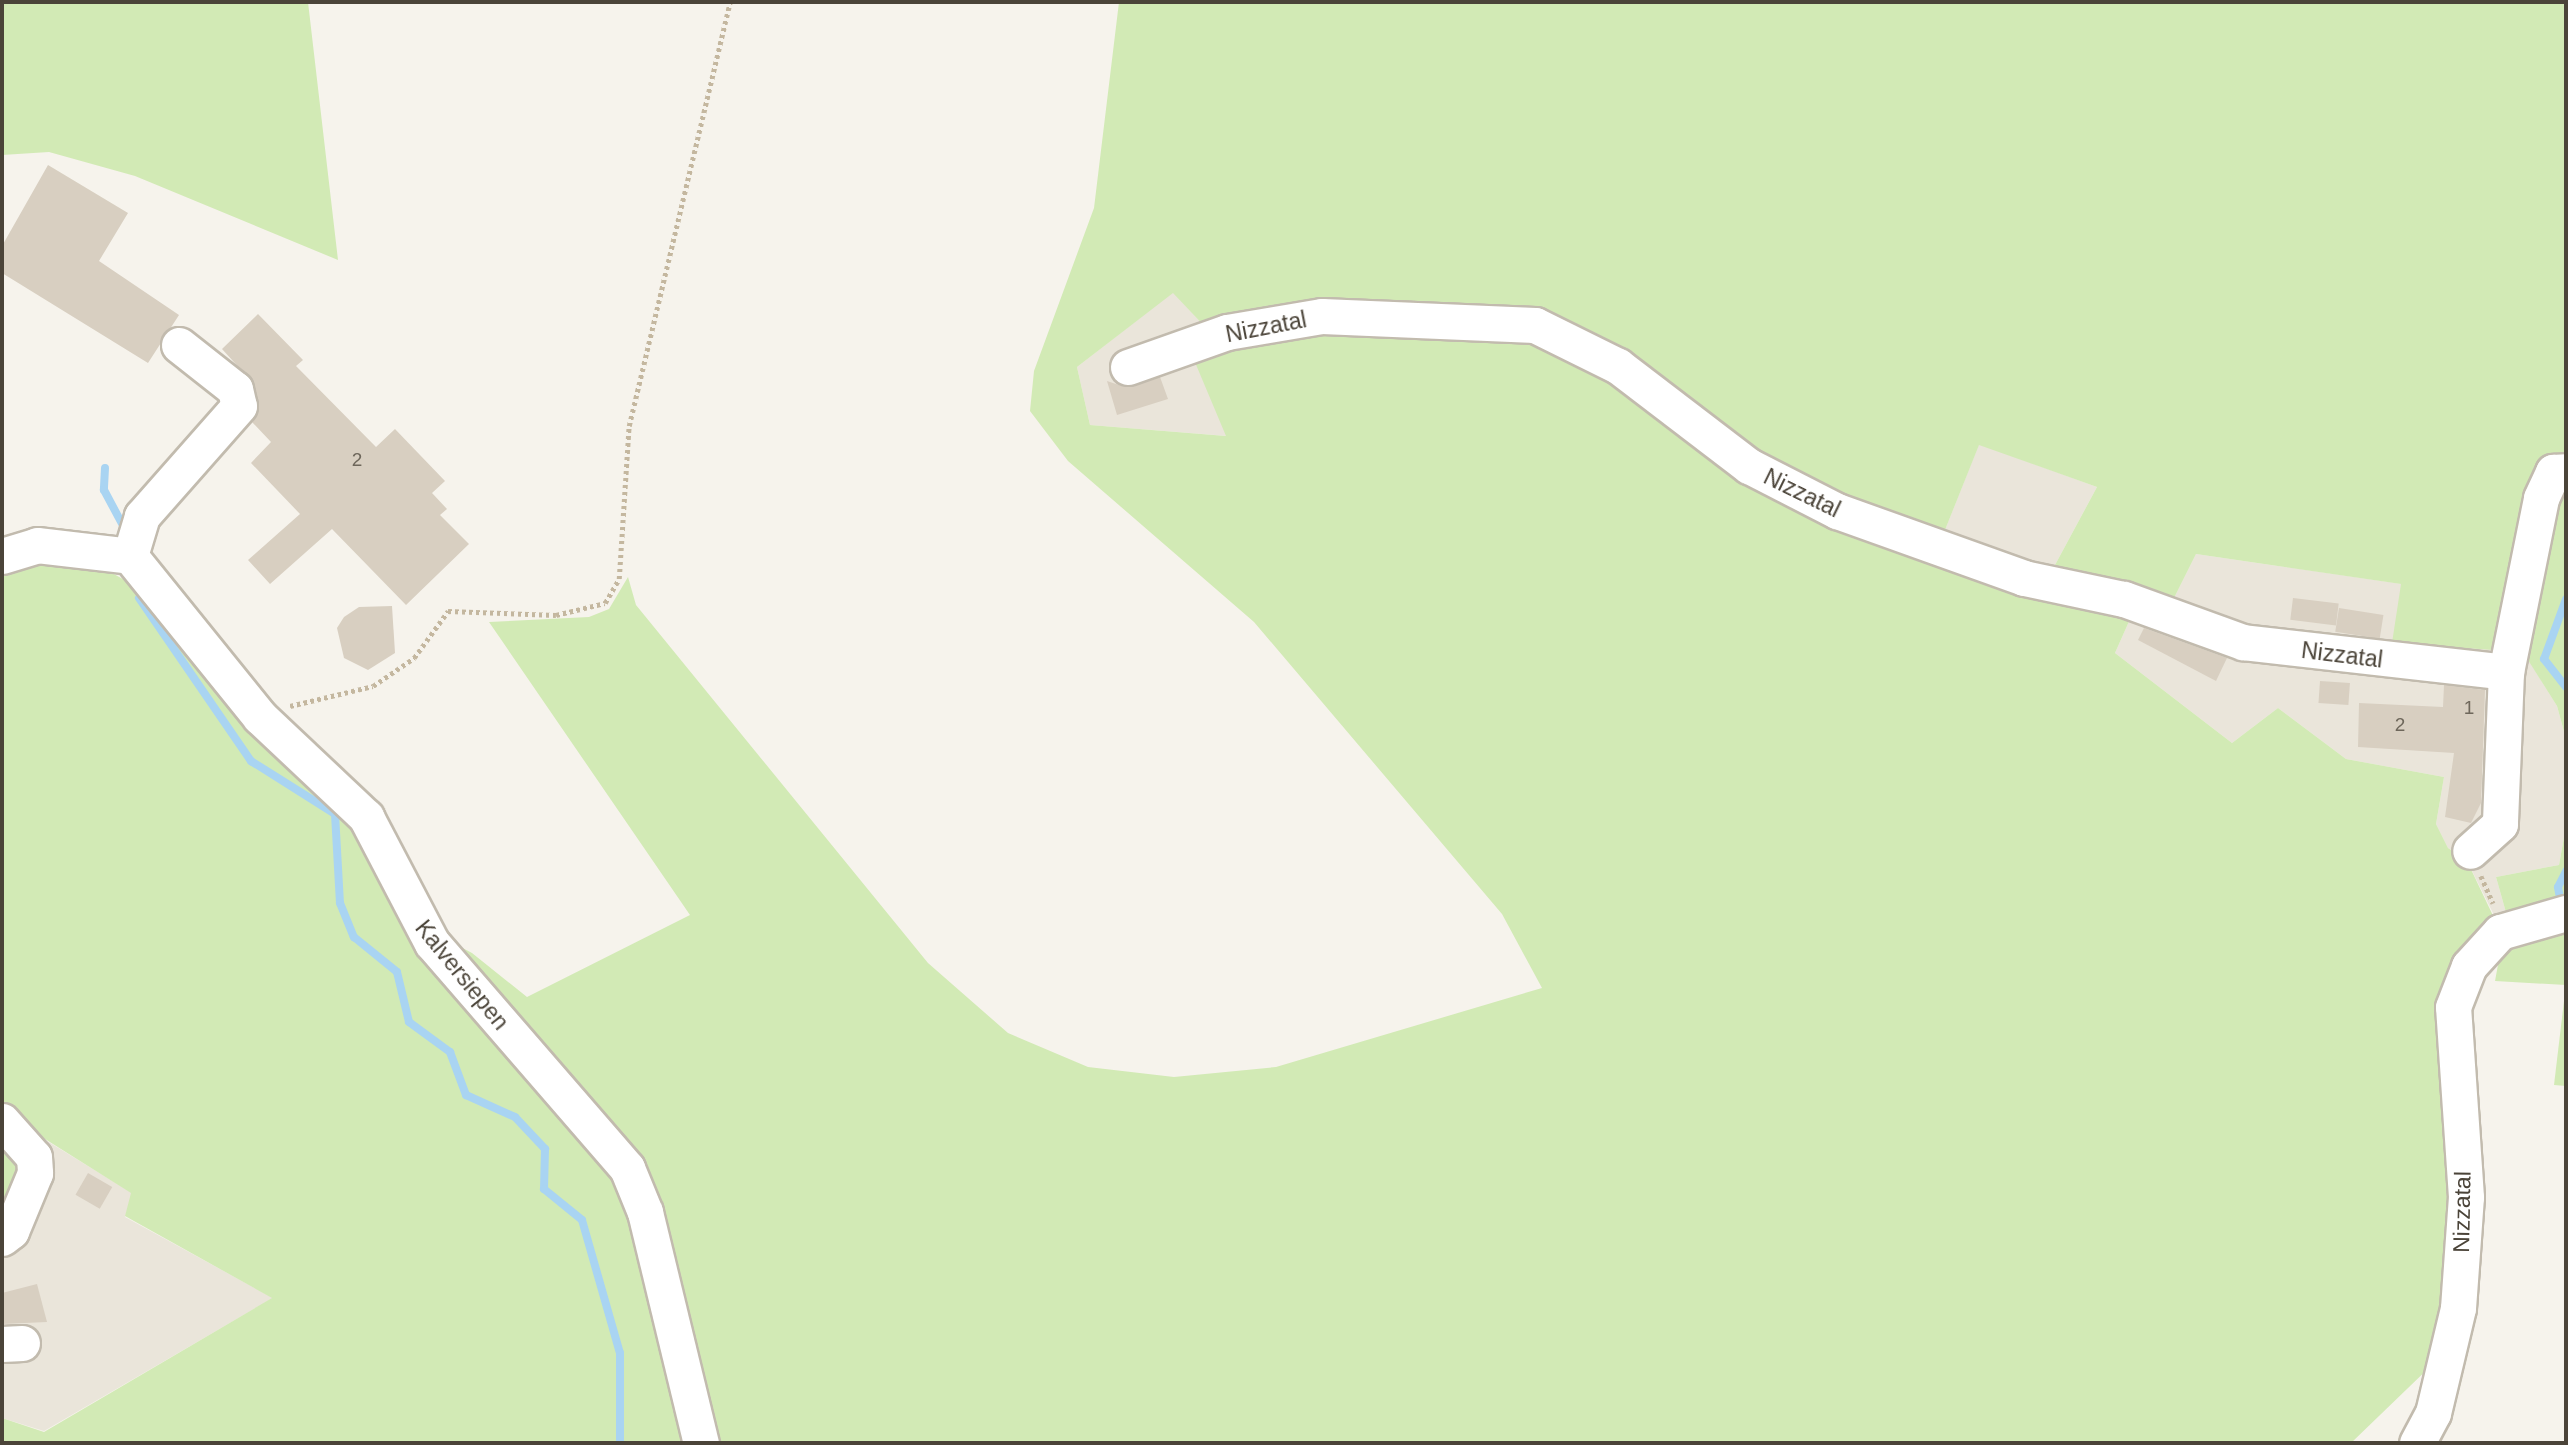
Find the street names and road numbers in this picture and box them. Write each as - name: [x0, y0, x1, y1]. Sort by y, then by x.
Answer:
- street label: Nizzatal: [1223, 306, 1309, 348]
- street label: Nizzatal: [1759, 463, 1845, 523]
- street label: Nizzatal: [2300, 636, 2384, 674]
- street label: Kalversiepen: [409, 915, 515, 1035]
- street label: Nizzatal: [2447, 1171, 2477, 1253]

